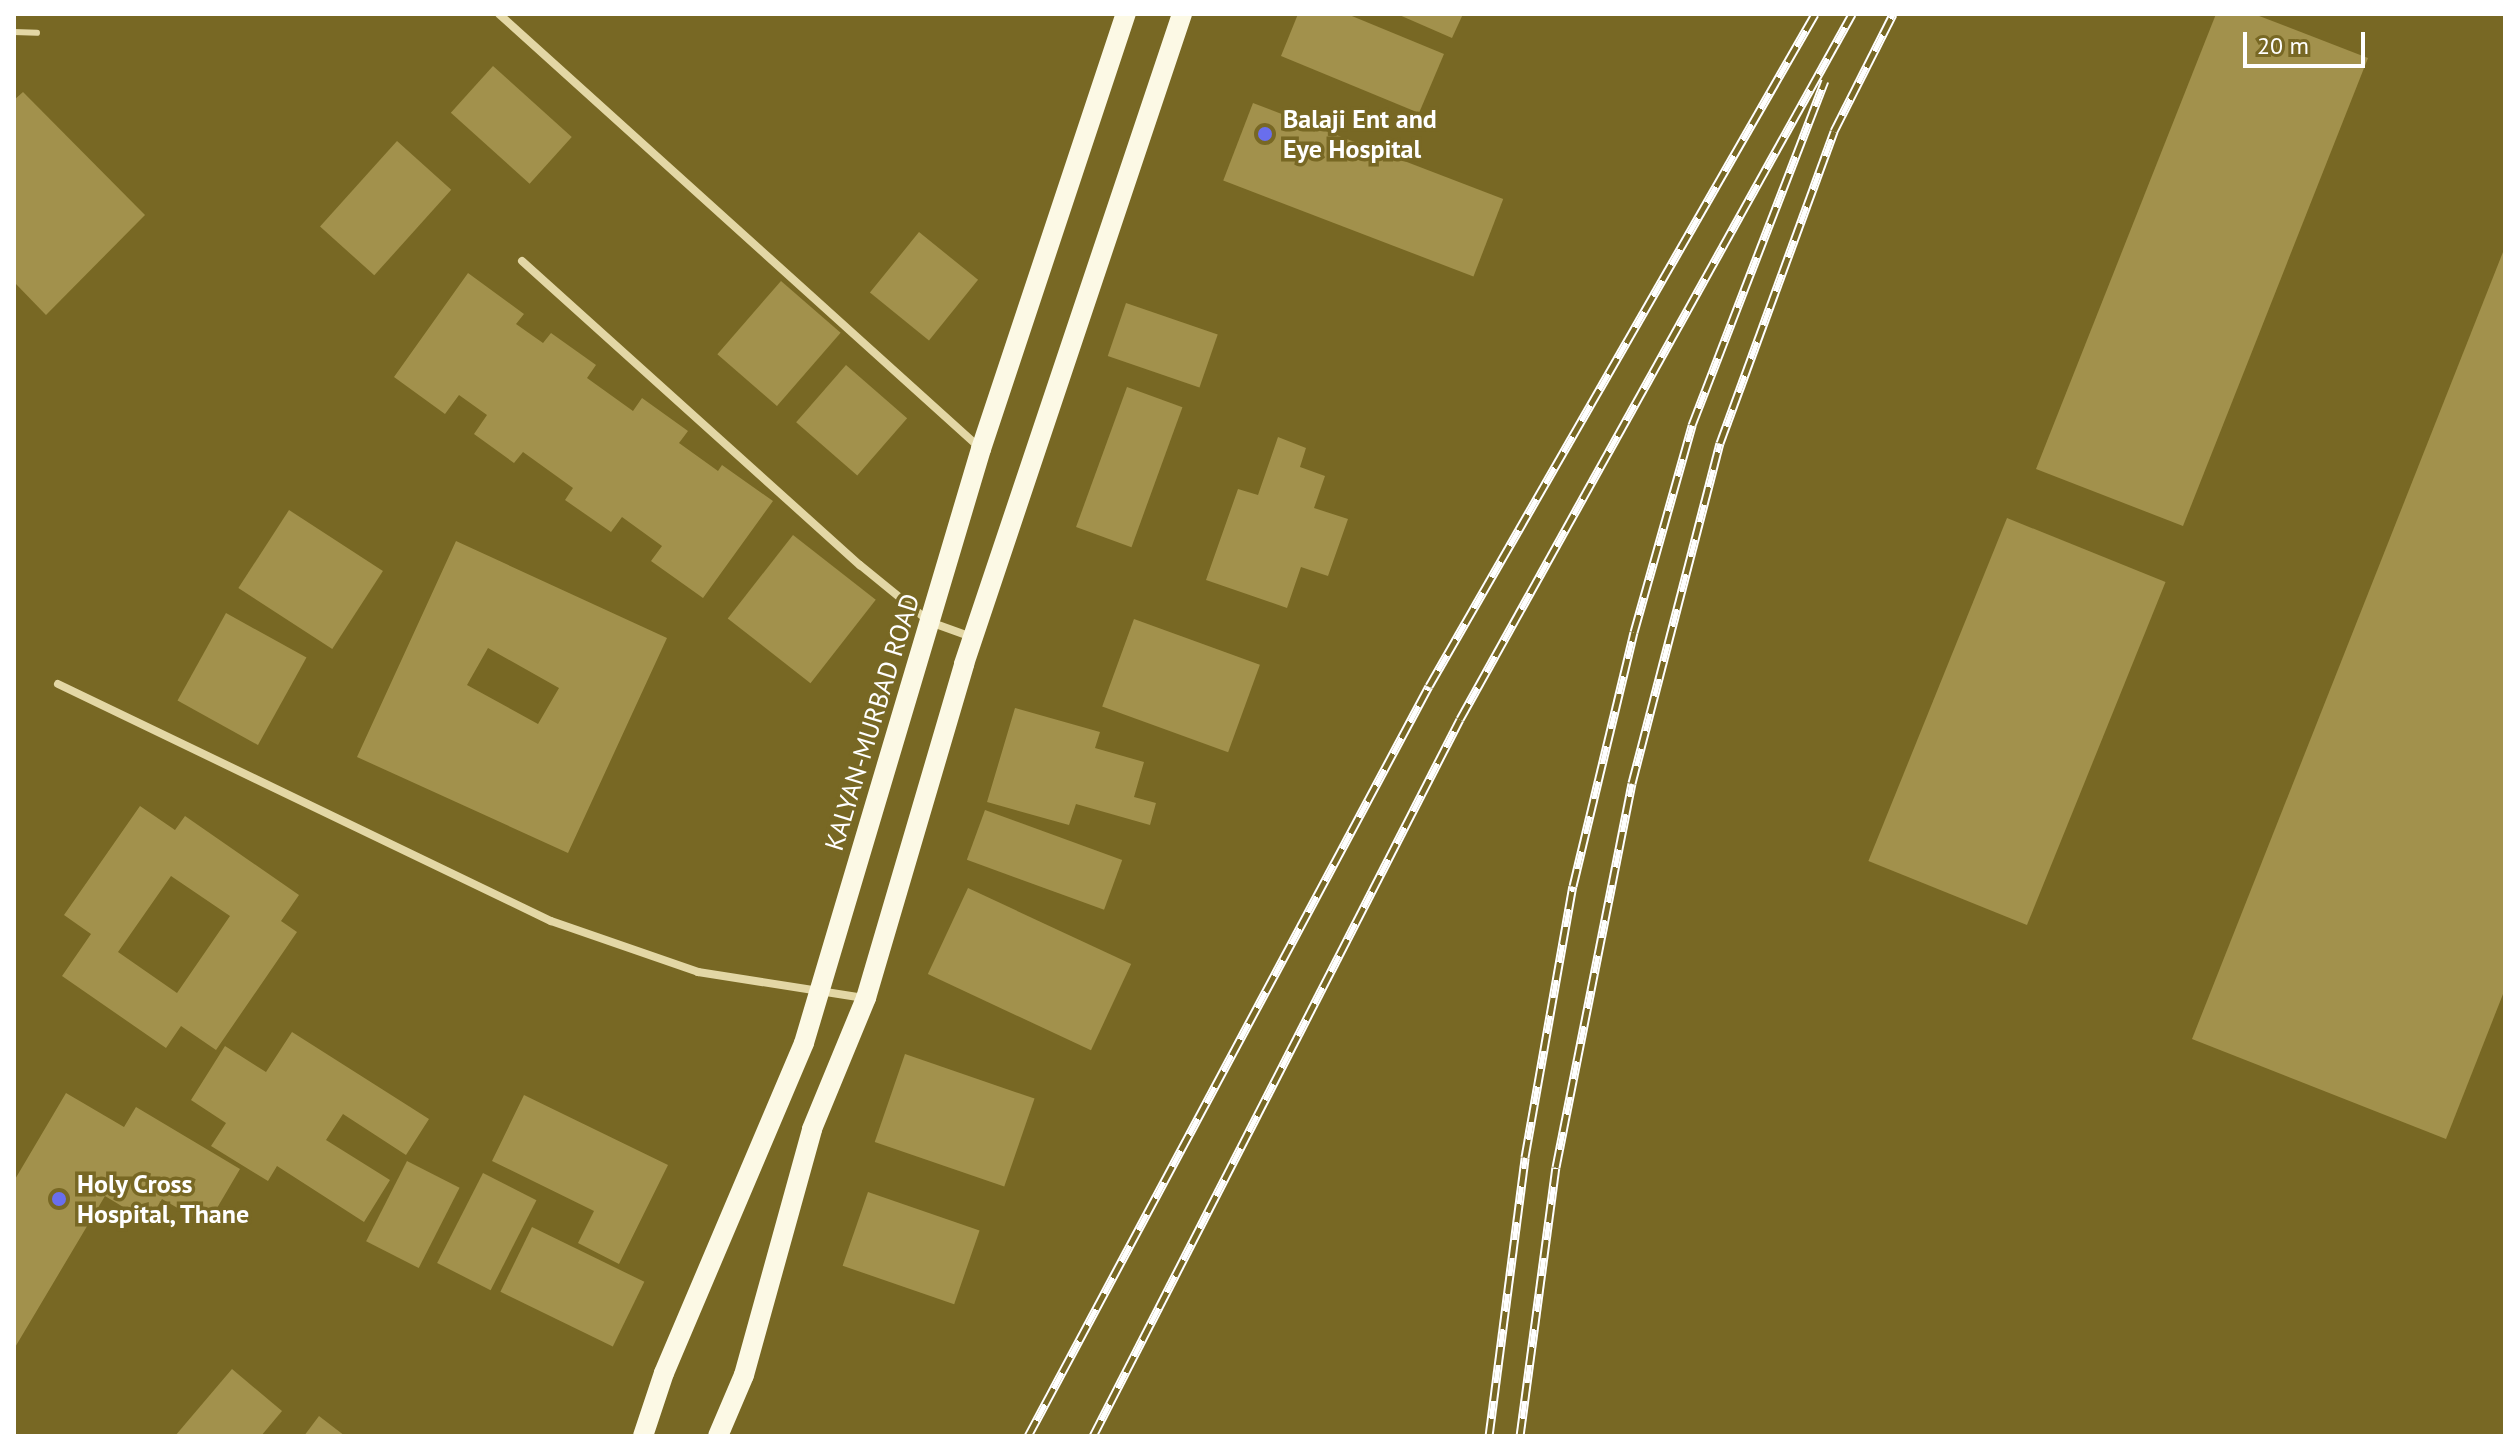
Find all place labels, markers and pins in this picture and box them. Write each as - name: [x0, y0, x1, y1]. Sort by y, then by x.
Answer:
- place label: Balaji Ent and Eye Hospital: [1283, 103, 1437, 164]
- marker: Balaji Ent and Eye Hospital: [1254, 123, 1276, 145]
- place label: Holy Cross Hospital, Thane: [77, 1168, 252, 1230]
- marker: Holy Cross Hospital, Thane: [48, 1188, 70, 1210]

